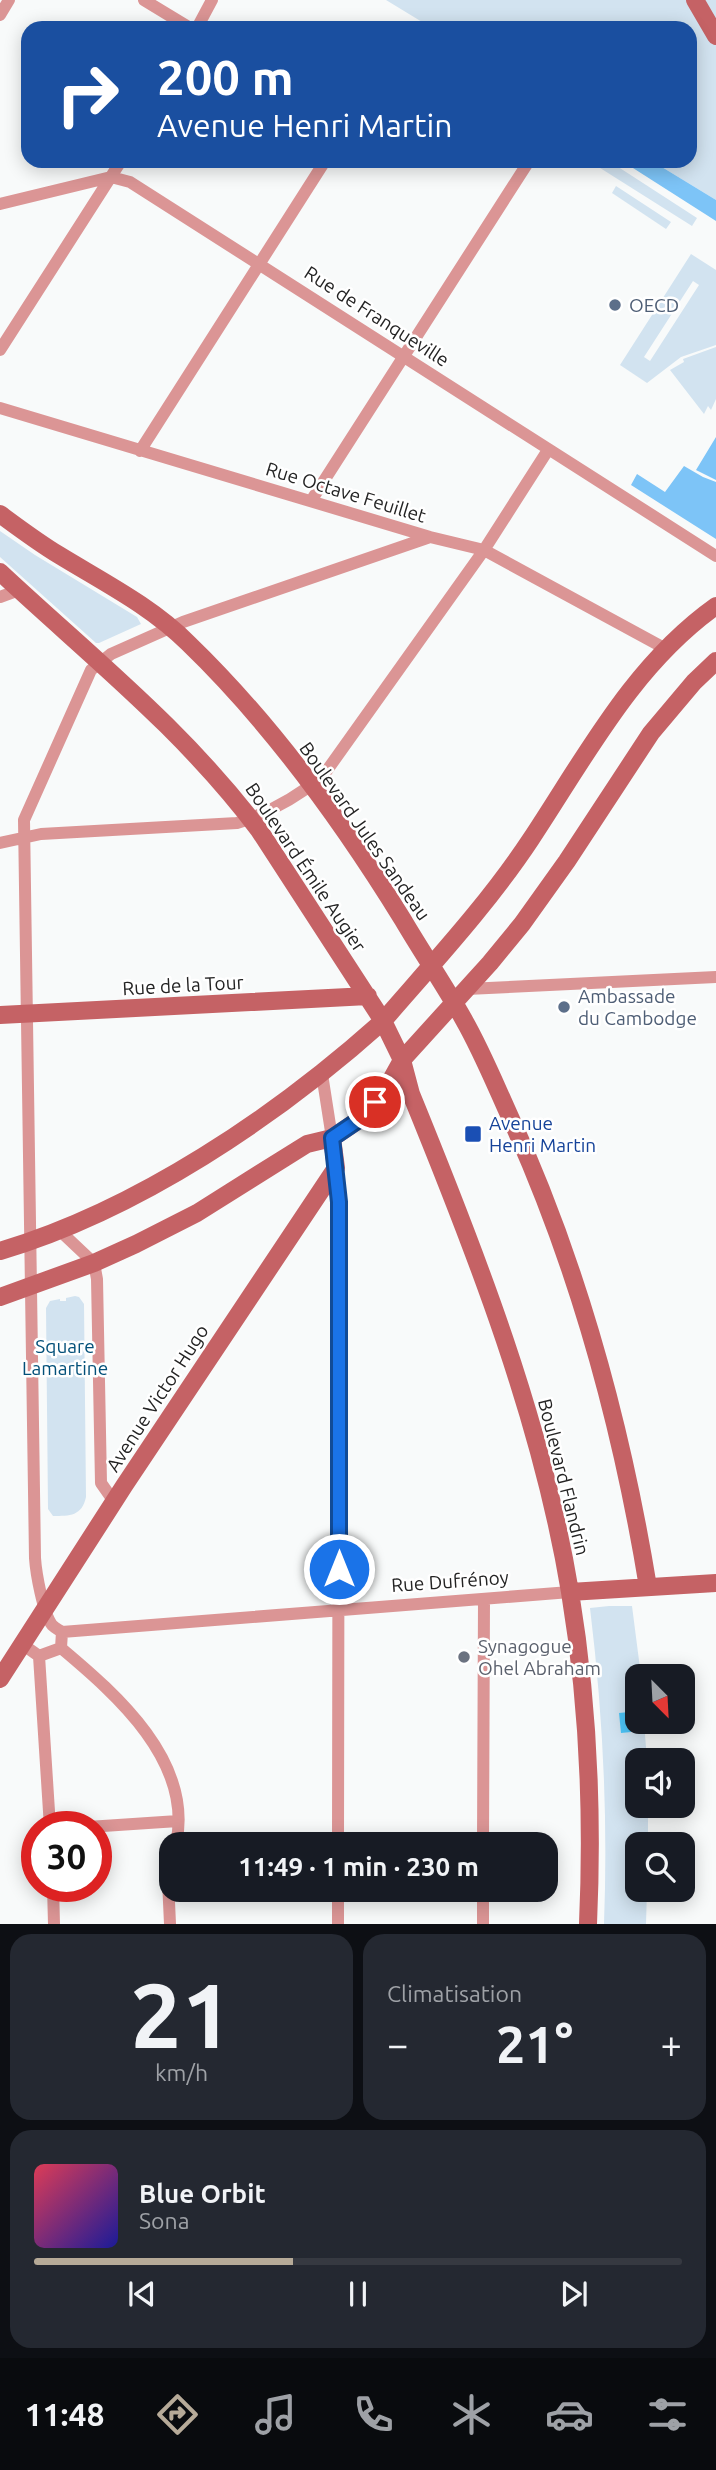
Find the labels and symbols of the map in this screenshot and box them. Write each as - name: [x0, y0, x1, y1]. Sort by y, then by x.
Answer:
- street label: Rue de Franqueville: [301, 261, 453, 371]
- place label: OECD: [629, 294, 679, 316]
- marker: OECD: [607, 297, 623, 313]
- street label: Rue Octave Feuillet: [263, 457, 429, 527]
- street label: Boulevard Jules Sandeau: [295, 738, 435, 924]
- street label: Boulevard Émile Augier: [241, 778, 371, 956]
- street label: Rue de la Tour: [122, 971, 244, 999]
- place label: Ambassade du Cambodge: [578, 985, 697, 1029]
- marker: Ambassade du Cambodge: [556, 999, 572, 1015]
- pin: [345, 1072, 405, 1132]
- place label: Avenue Henri Martin: [489, 1112, 596, 1156]
- marker: Avenue Henri Martin: [463, 1124, 483, 1144]
- street label: Avenue Victor Hugo: [101, 1320, 213, 1476]
- park label: Square Lamartine: [22, 1335, 108, 1379]
- street label: Boulevard Flandrin: [534, 1396, 594, 1558]
- position arrow: [302, 1532, 376, 1606]
- street label: Rue Dufrénoy: [390, 1566, 510, 1596]
- place label: Synagogue Ohel Abraham: [478, 1635, 601, 1679]
- marker: Synagogue Ohel Abraham: [456, 1649, 472, 1665]
- north arrow: [625, 1664, 695, 1734]
- speed limit sign: 30: [21, 1811, 112, 1902]

